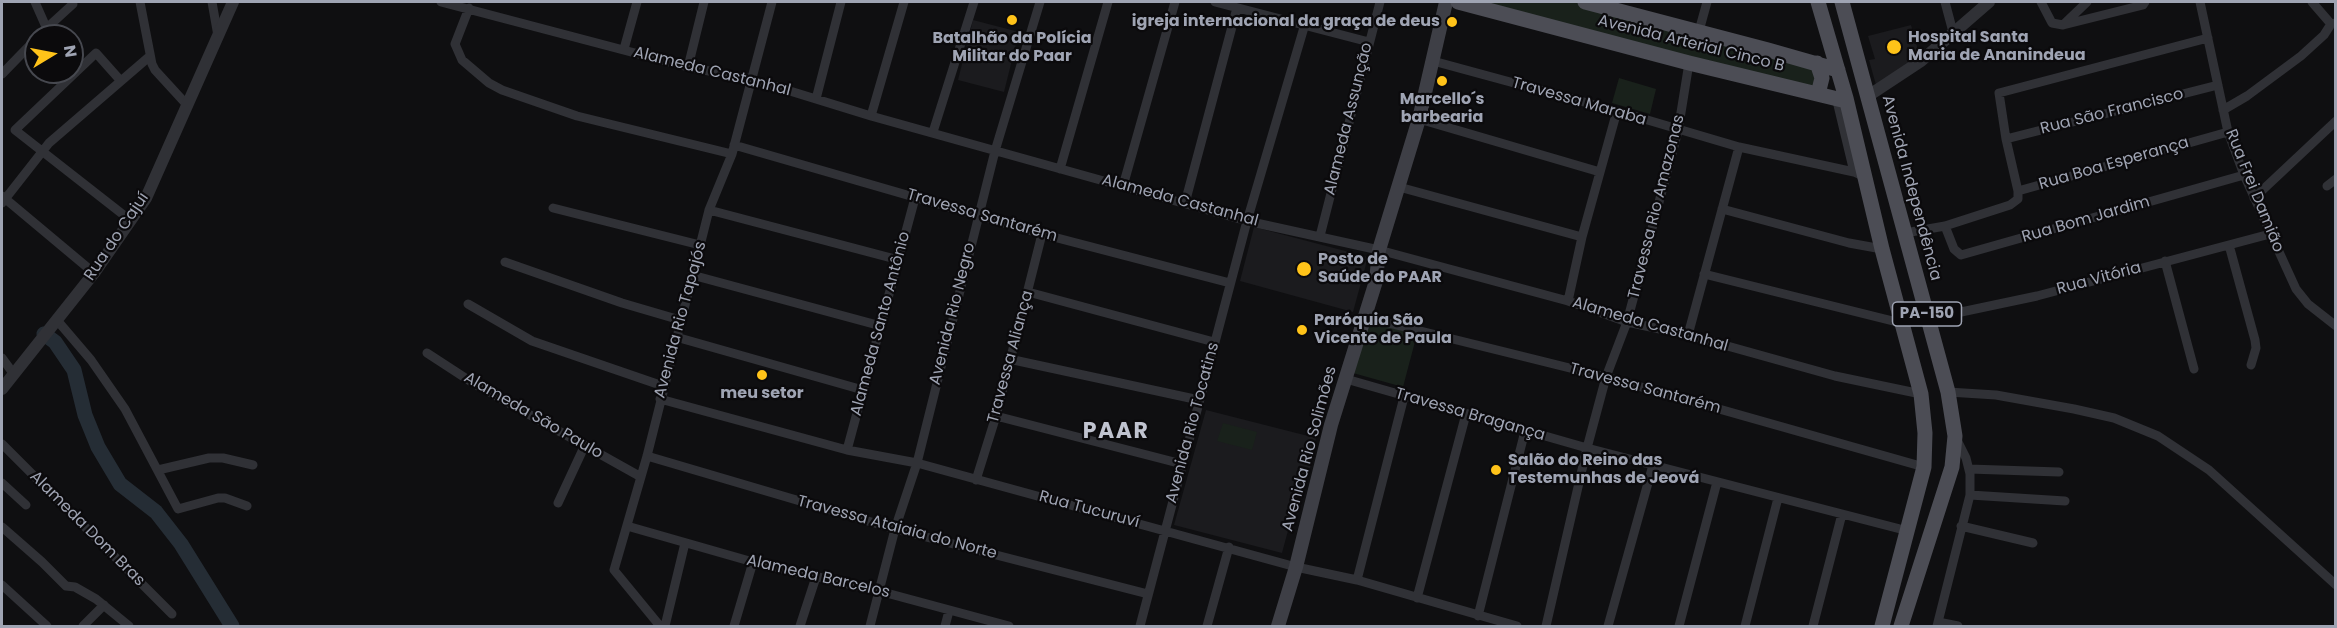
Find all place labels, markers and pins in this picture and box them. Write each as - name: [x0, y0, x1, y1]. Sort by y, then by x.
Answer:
- place label: igreja internacional da graça de deus: [1132, 12, 1440, 32]
- marker: Batalhão da Polícia Militar do Paar: [1005, 13, 1019, 27]
- marker: igreja internacional da graça de deus: [1445, 15, 1459, 29]
- place label: Hospital Santa Maria de Ananindeua: [1908, 28, 2086, 66]
- place label: Batalhão da Polícia Militar do Paar: [932, 29, 1092, 67]
- marker: Hospital Santa Maria de Ananindeua: [1885, 38, 1903, 56]
- marker: Marcello´s barbearia: [1435, 74, 1449, 88]
- place label: Marcello´s barbearia: [1400, 90, 1484, 128]
- place label: Posto de Saúde do PAAR: [1318, 250, 1442, 288]
- marker: Posto de Saúde do PAAR: [1295, 260, 1313, 278]
- place label: Paróquia São Vicente de Paula: [1314, 311, 1452, 349]
- marker: Paróquia São Vicente de Paula: [1295, 323, 1309, 337]
- marker: meu setor: [755, 368, 769, 382]
- place label: meu setor: [720, 384, 804, 404]
- place label: Salão do Reino das Testemunhas de Jeová: [1508, 451, 1699, 489]
- marker: Salão do Reino das Testemunhas de Jeová: [1489, 463, 1503, 477]

